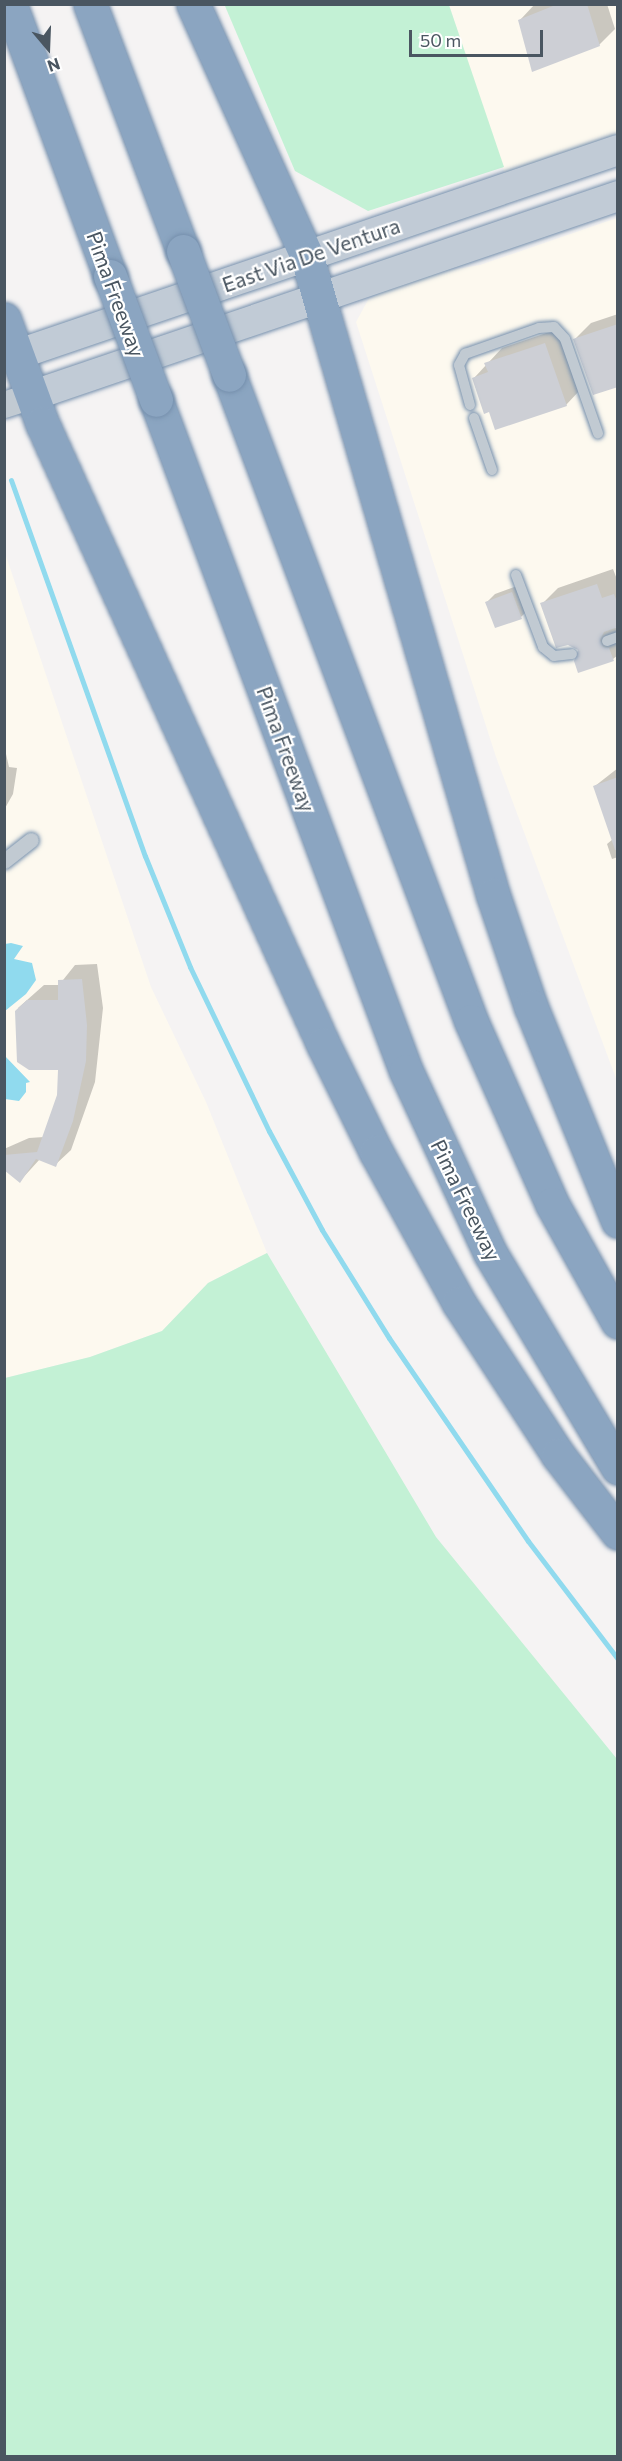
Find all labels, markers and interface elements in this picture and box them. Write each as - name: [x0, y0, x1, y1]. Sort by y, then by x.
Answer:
- north arrow: [18, 18, 78, 78]
- scale bar: [412, 18, 546, 56]
- text: 50 m: [420, 29, 461, 51]
- text: N: [45, 55, 63, 76]
- street label: East Via De Ventura: [219, 213, 403, 297]
- street label: Pima Freeway: [82, 228, 150, 360]
- street label: Pima Freeway: [252, 683, 320, 815]
- street label: Pima Freeway: [426, 1135, 506, 1265]

